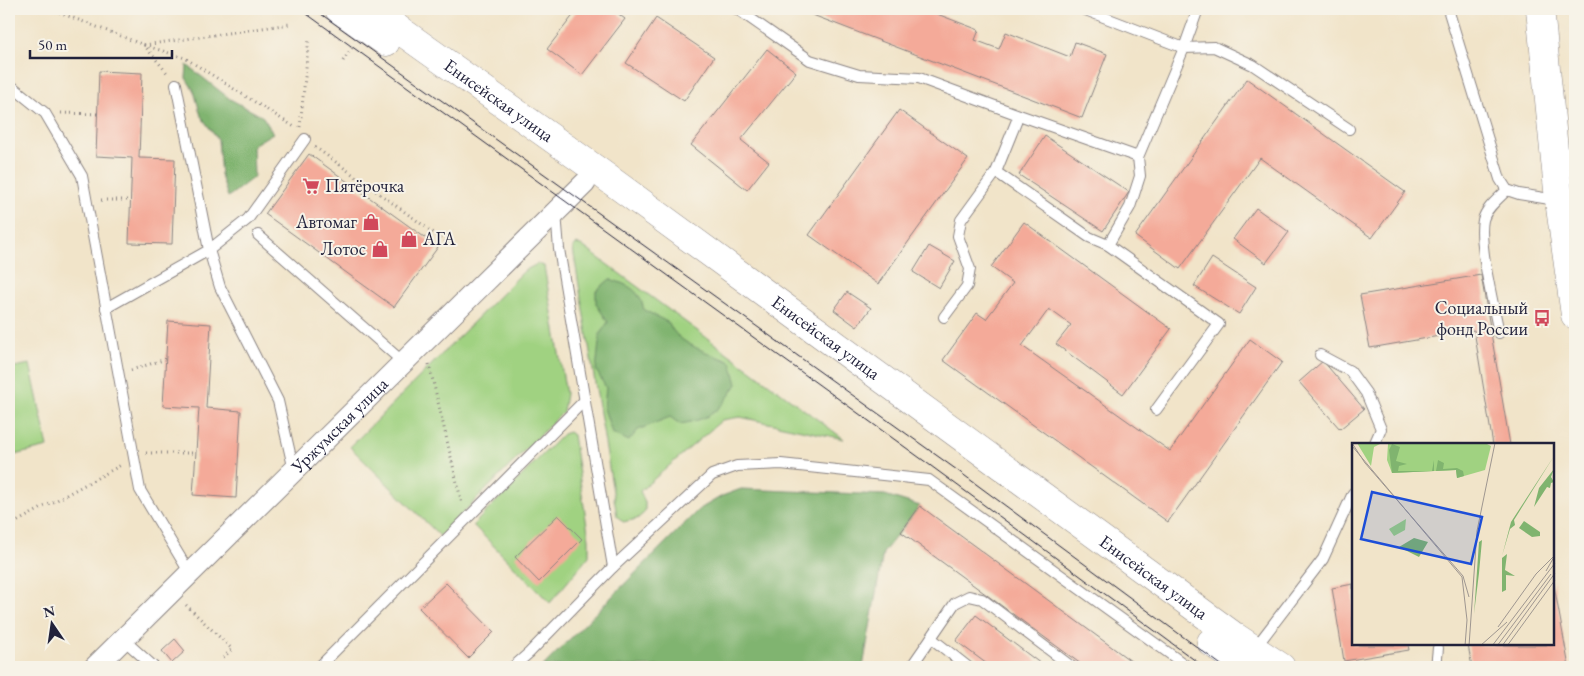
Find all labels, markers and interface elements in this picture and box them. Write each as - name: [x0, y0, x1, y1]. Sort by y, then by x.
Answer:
- scale bar: [30, 28, 172, 60]
- text: 50 m: [38, 35, 67, 54]
- street label: Енисейская улица: [440, 53, 559, 147]
- place label: Пятёрочка: [325, 174, 405, 197]
- supermarket icon: Пятёрочка: [301, 176, 321, 196]
- place label: Автомаг: [295, 210, 358, 233]
- shop icon: Автомаг: [361, 212, 381, 232]
- place label: АГА: [422, 227, 456, 250]
- shop icon: АГА: [399, 229, 419, 249]
- place label: Лотос: [321, 237, 366, 260]
- shop icon: Лотос: [370, 239, 390, 259]
- street label: Енисейская улица: [767, 290, 886, 385]
- place label: Социальный фонд России: [1435, 296, 1528, 340]
- bus stop icon: Социальный фонд России: [1532, 308, 1552, 328]
- street label: Уржумская улица: [285, 372, 393, 478]
- inset map: [1352, 443, 1554, 646]
- street label: Енисейская улица: [1095, 530, 1213, 625]
- north arrow: [28, 598, 78, 648]
- text: N: [42, 601, 57, 621]

